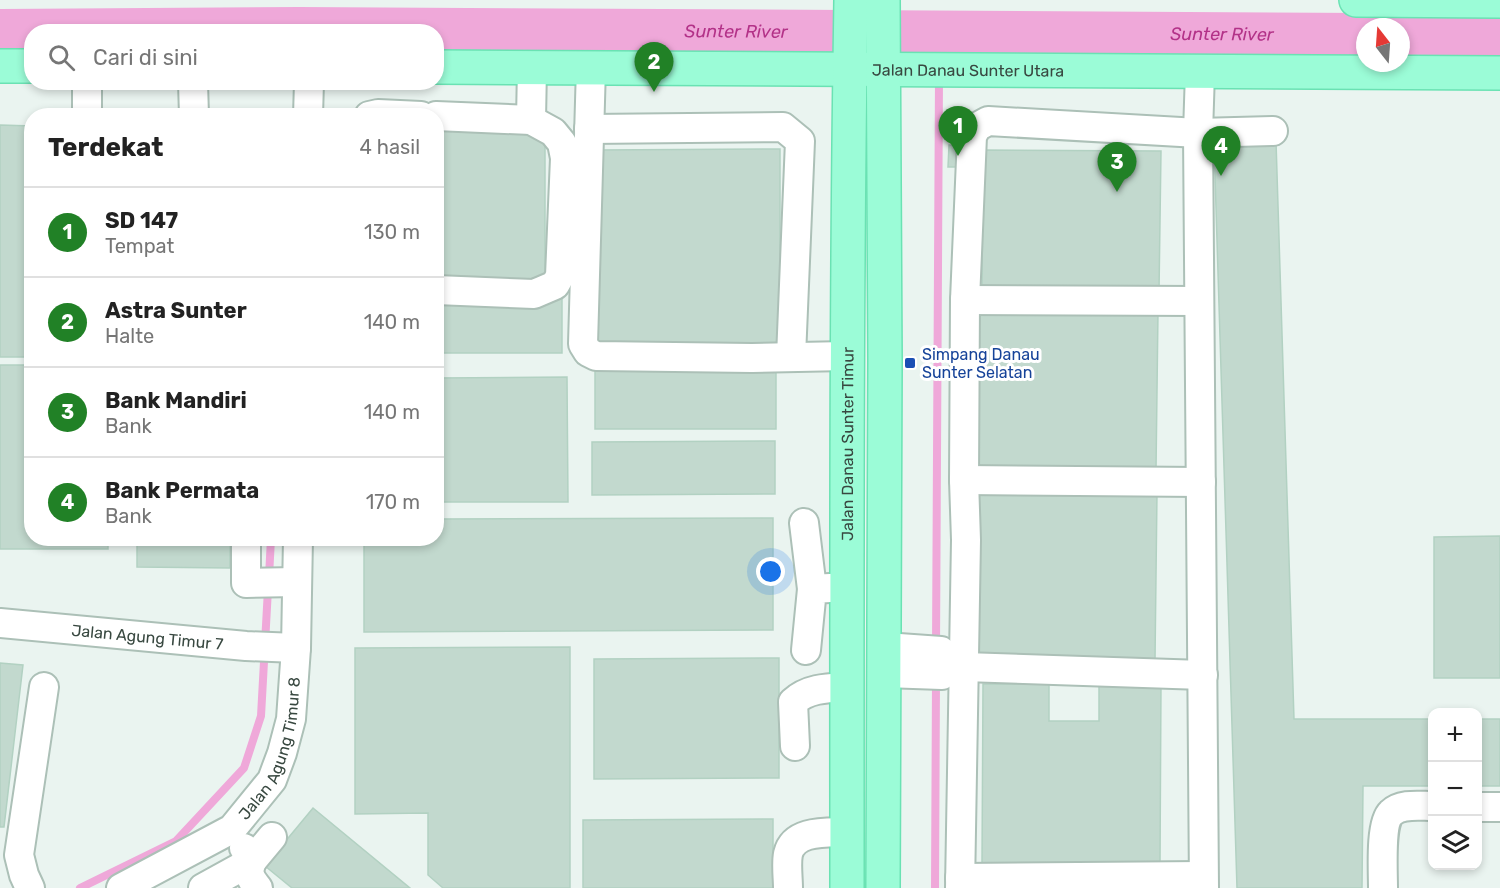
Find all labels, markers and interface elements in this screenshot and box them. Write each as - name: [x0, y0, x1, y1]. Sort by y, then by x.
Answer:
- north arrow: [1356, 18, 1410, 72]
- water label: Sunter River: [684, 20, 789, 43]
- water label: Sunter River: [1170, 23, 1275, 45]
- search box: [24, 24, 444, 90]
- icon: search: [45, 41, 78, 74]
- pin: 2: [634, 42, 674, 92]
- text: Cari di sini: [93, 44, 198, 71]
- street label: Jalan Danau Sunter Utara: [872, 60, 1064, 81]
- pin: 1: [938, 106, 978, 156]
- pin: 4: [1202, 126, 1240, 176]
- text: Terdekat: [48, 132, 163, 163]
- text: 4 hasil: [360, 135, 420, 159]
- pin: 3: [1098, 142, 1136, 192]
- text: SD 147: [105, 207, 178, 234]
- text: 1: [63, 220, 72, 244]
- text: 130 m: [364, 220, 420, 244]
- text: Tempat: [105, 234, 174, 258]
- text: Astra Sunter: [105, 297, 247, 324]
- text: 2: [61, 310, 74, 334]
- text: 140 m: [364, 310, 420, 334]
- text: Halte: [105, 324, 154, 348]
- place label: Simpang Danau Sunter Selatan: [922, 345, 1040, 382]
- street label: Jalan Danau Sunter Timur: [838, 347, 857, 541]
- marker: Simpang Danau Sunter Selatan: [903, 356, 917, 370]
- text: Bank Mandiri: [105, 387, 247, 414]
- text: 3: [61, 400, 74, 424]
- text: 140 m: [364, 400, 420, 424]
- text: Bank: [105, 414, 152, 438]
- text: Bank Permata: [105, 477, 259, 504]
- text: 4: [61, 490, 74, 514]
- text: 170 m: [366, 490, 420, 514]
- text: Bank: [105, 504, 152, 528]
- your location: [756, 557, 785, 586]
- street label: Jalan Agung Timur 7: [71, 621, 224, 654]
- street label: Jalan Agung Timur 8: [235, 676, 304, 824]
- map controls: [1428, 708, 1482, 870]
- button: +: [1428, 708, 1482, 762]
- button: −: [1428, 762, 1482, 816]
- button: layers: [1428, 816, 1482, 870]

